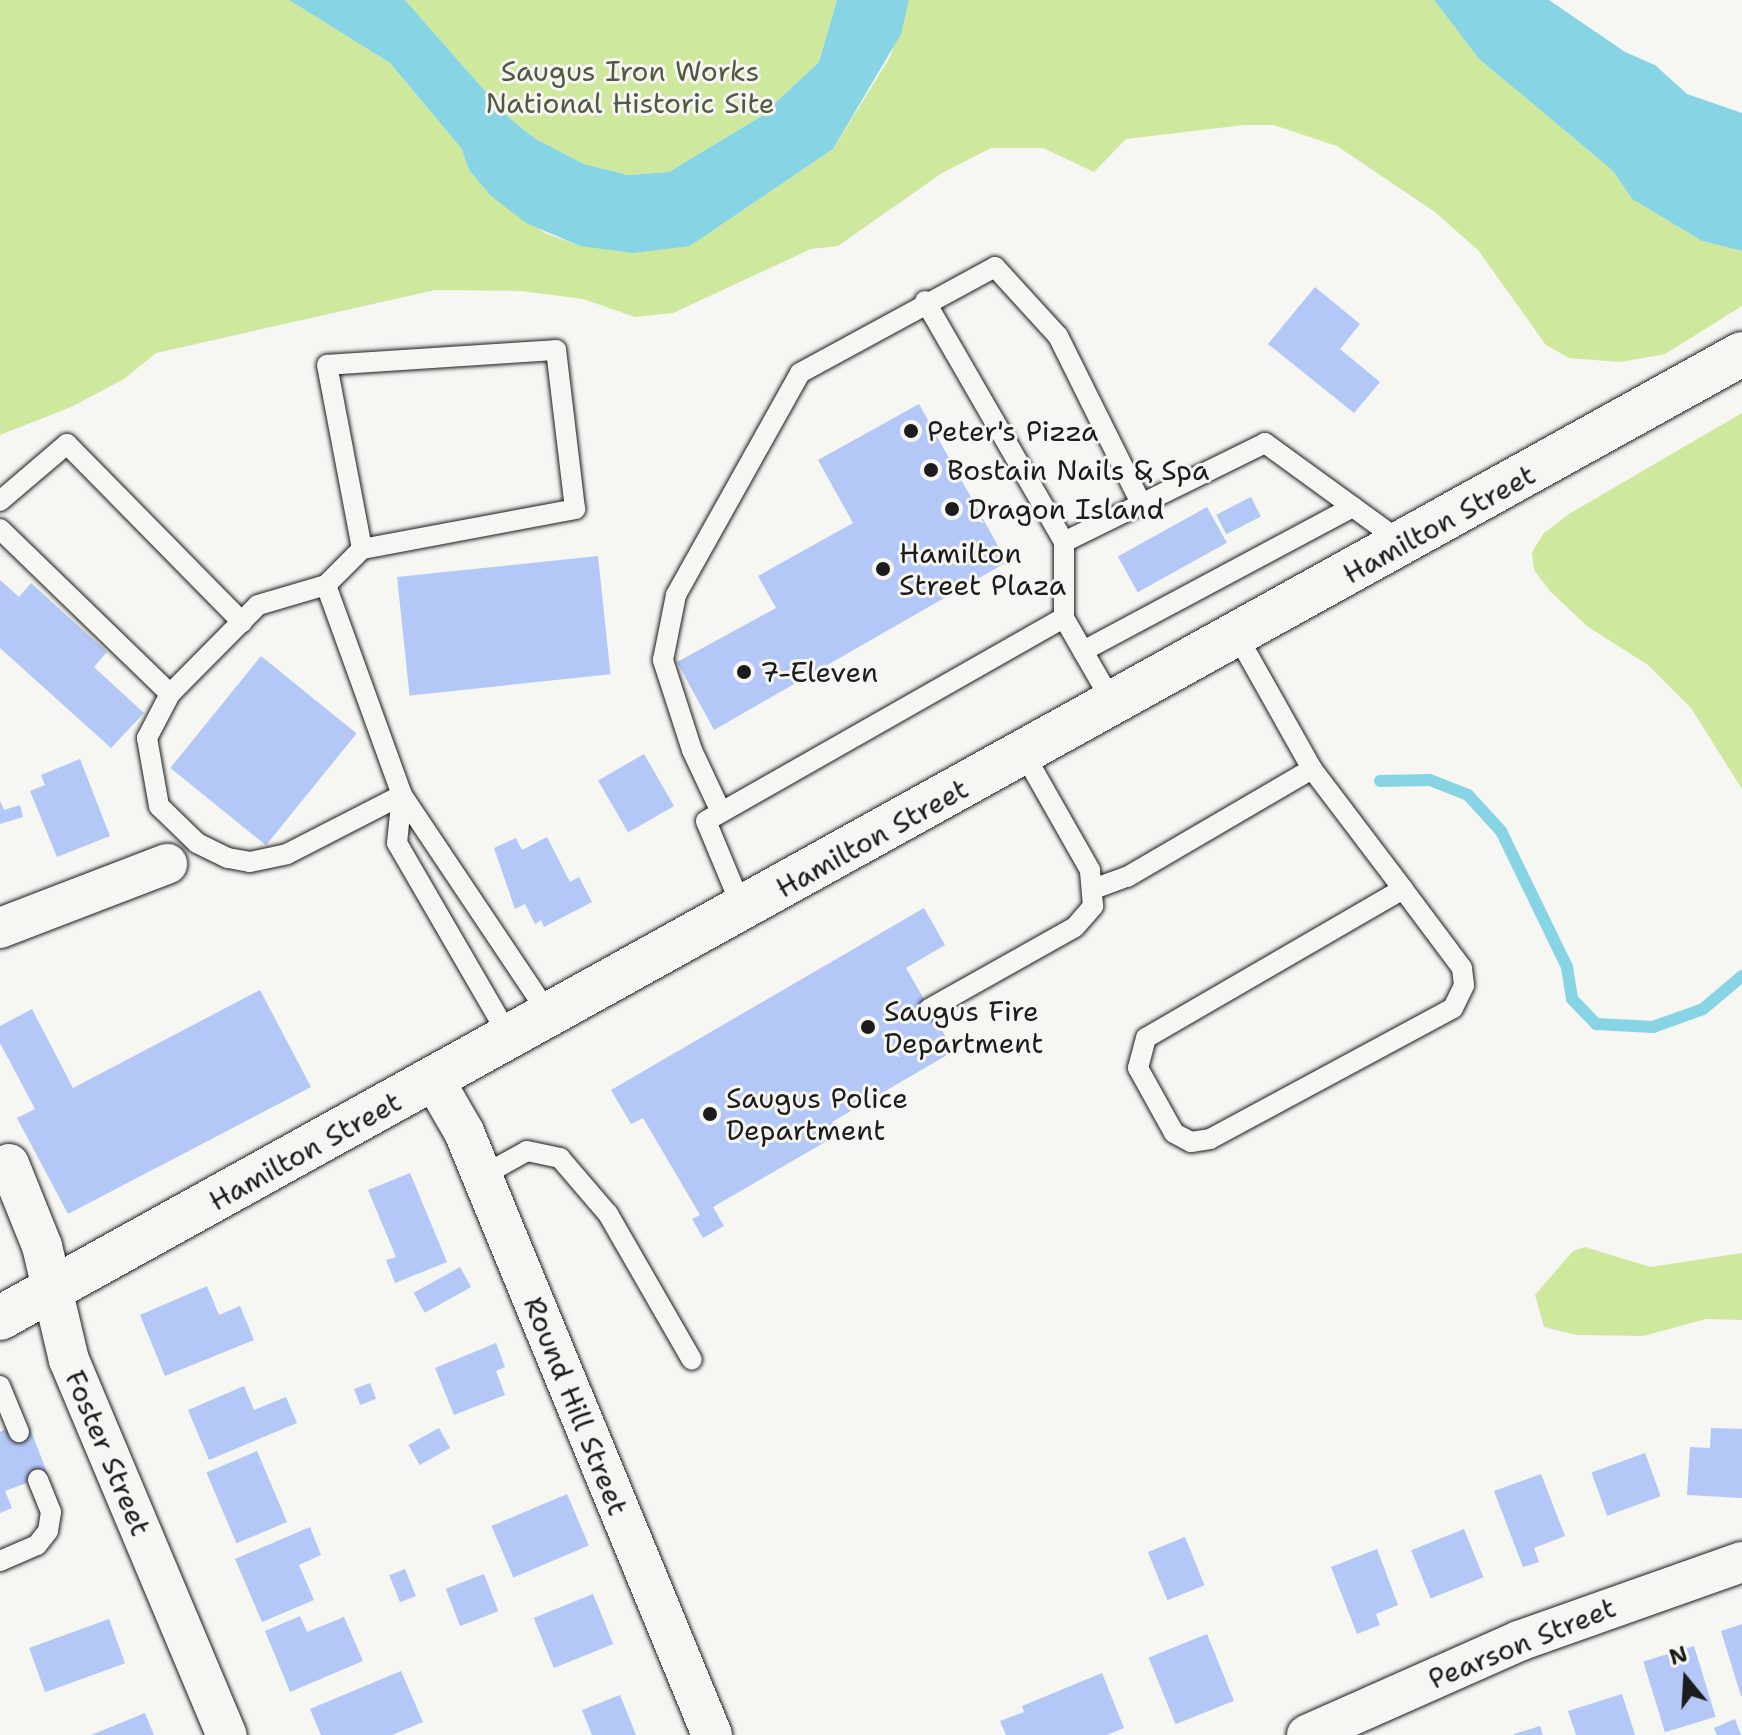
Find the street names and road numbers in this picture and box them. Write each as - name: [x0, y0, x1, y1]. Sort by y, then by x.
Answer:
- street label: Hamilton Street: [1337, 457, 1541, 591]
- street label: Hamilton Street: [770, 771, 974, 905]
- street label: Hamilton Street: [203, 1084, 407, 1218]
- street label: Round Hill Street: [517, 1292, 635, 1520]
- street label: Foster Street: [58, 1365, 158, 1541]
- street label: Pearson Street: [1423, 1590, 1621, 1696]

